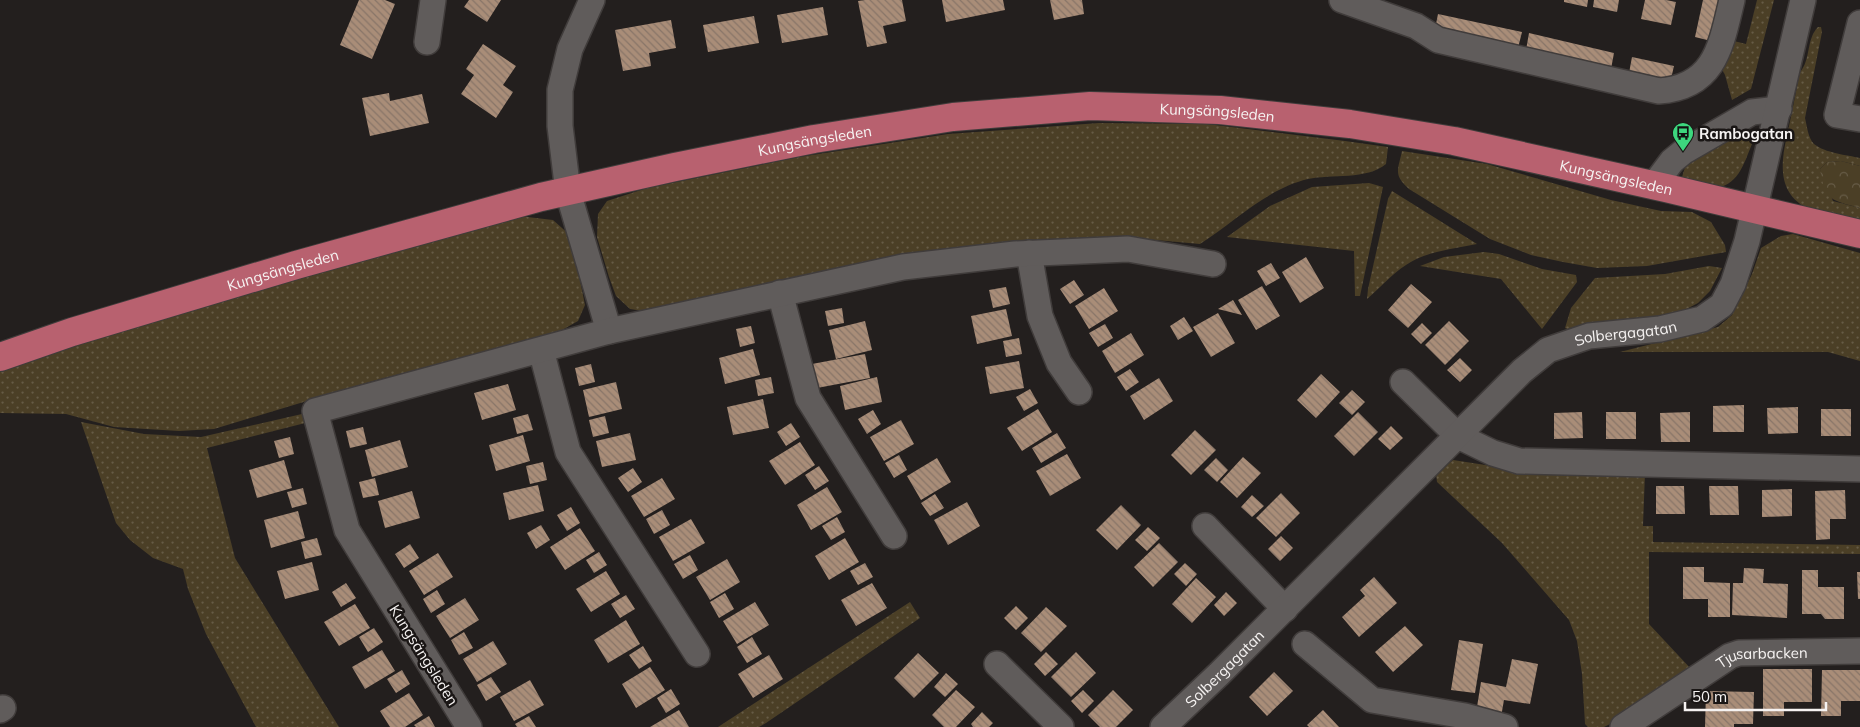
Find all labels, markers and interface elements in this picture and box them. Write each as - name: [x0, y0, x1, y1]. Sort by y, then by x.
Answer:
- street label: Kungsängsleden: [1159, 99, 1276, 125]
- street label: Kungsängsleden: [756, 121, 873, 160]
- bus stop icon: Rambogatan: [1671, 121, 1695, 152]
- place label: Rambogatan: [1699, 124, 1793, 143]
- street label: Kungsängsleden: [1558, 155, 1675, 199]
- street label: Kungsängsleden: [225, 244, 341, 295]
- street label: Solbergagatan: [1572, 316, 1679, 350]
- street label: Kungsängsleden: [385, 601, 463, 709]
- street label: Solbergagatan: [1181, 625, 1268, 711]
- street label: Tjusarbacken: [1712, 642, 1808, 672]
- scale bar: [1685, 680, 1826, 712]
- text: 50 m: [1692, 687, 1727, 706]

